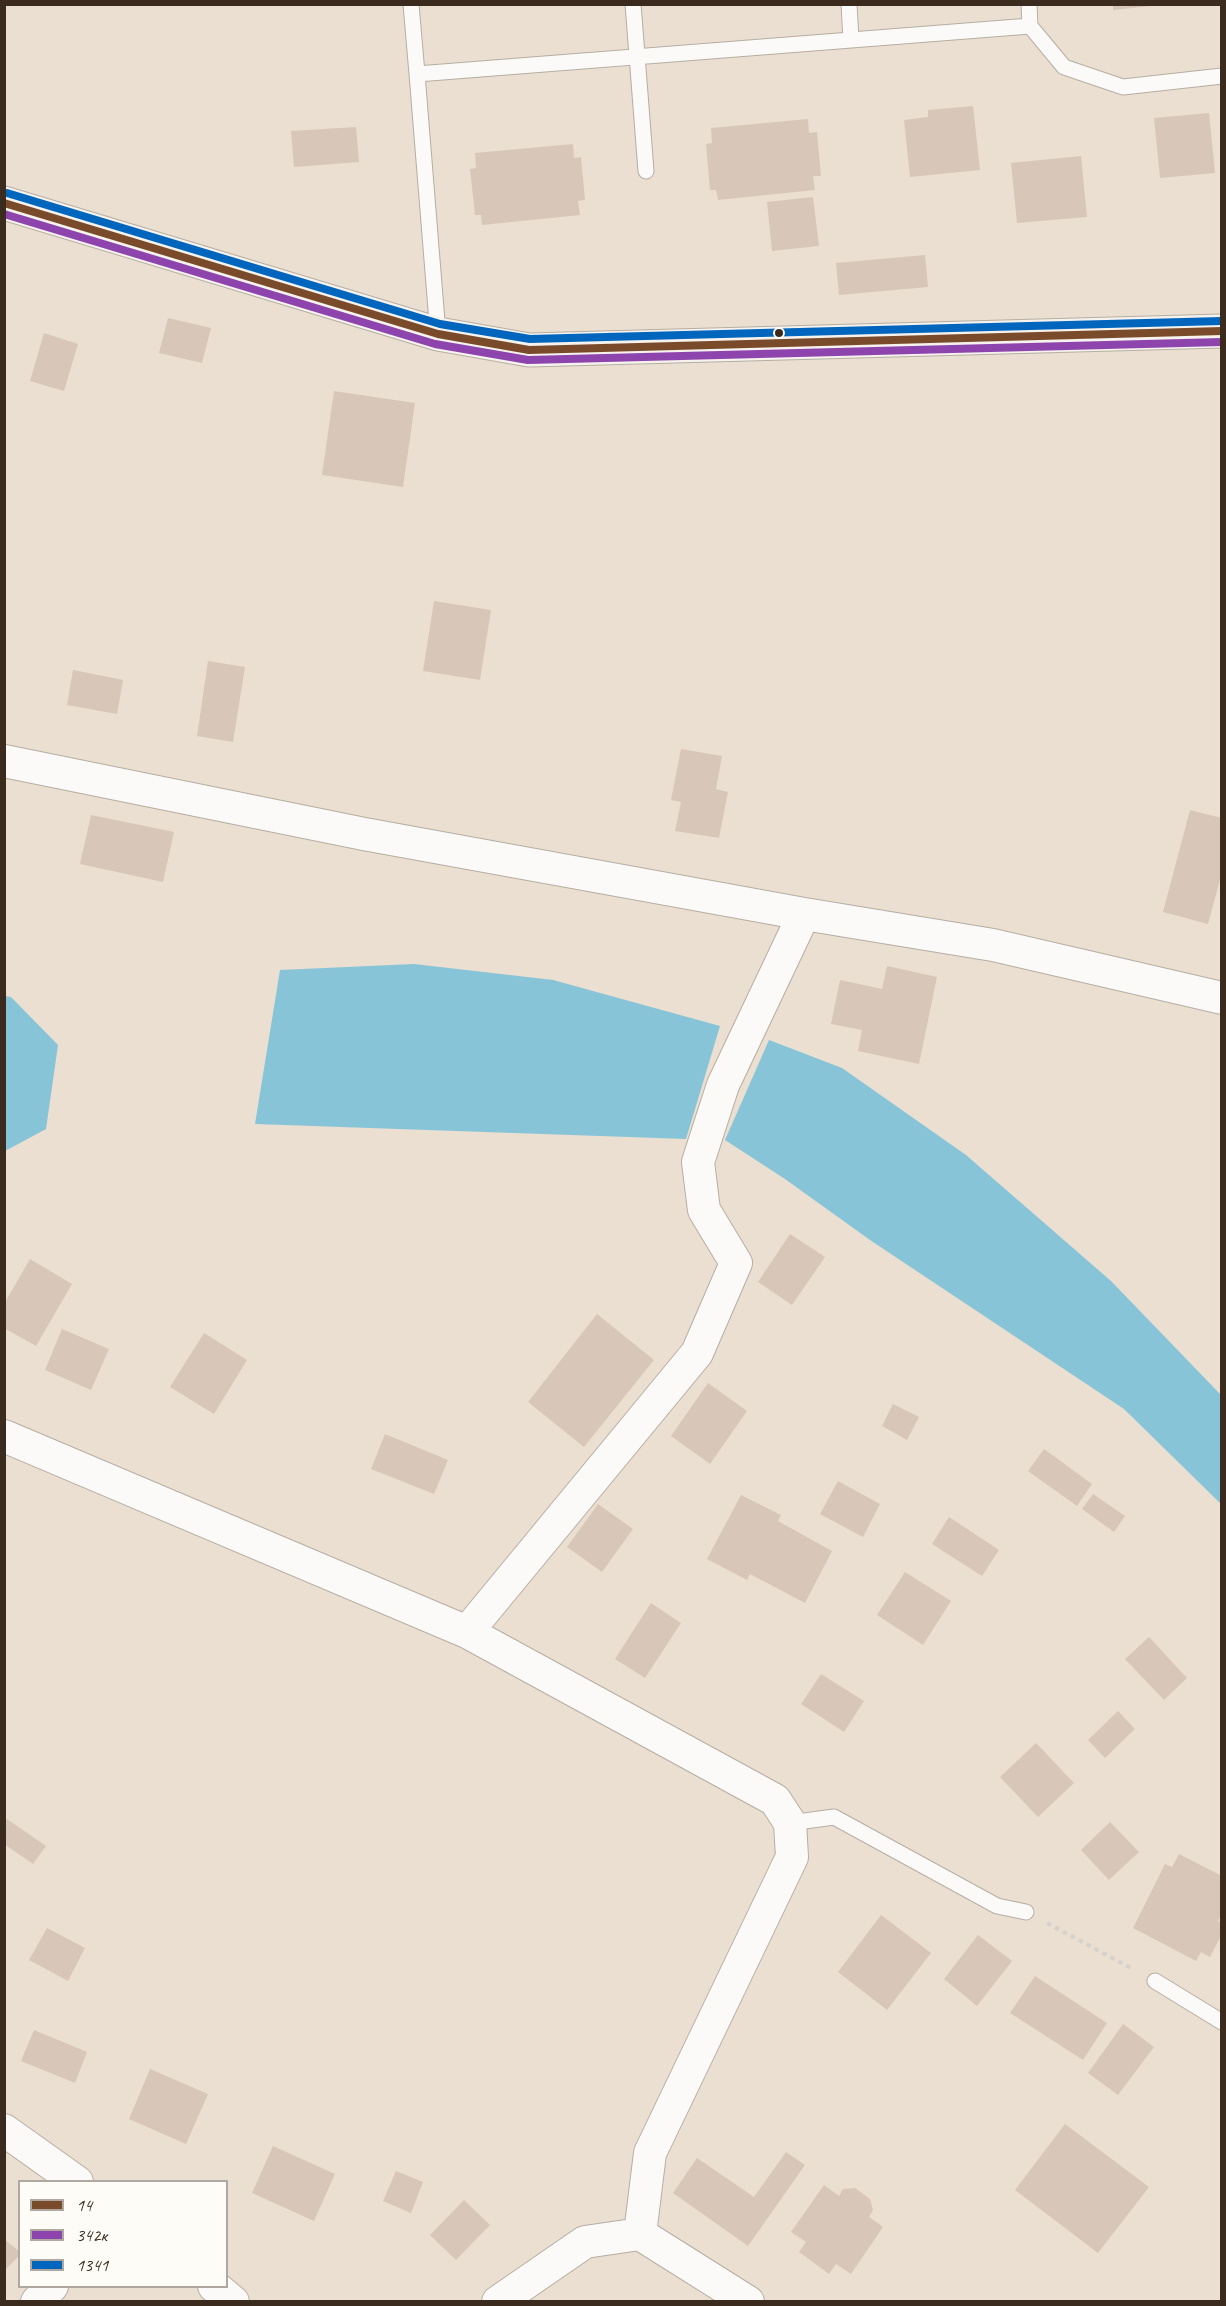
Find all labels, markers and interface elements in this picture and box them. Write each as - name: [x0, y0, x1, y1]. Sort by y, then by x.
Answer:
- unlabelled marker: [773, 327, 785, 339]
- legend: [18, 2180, 228, 2288]
- text: 14: [76, 2194, 92, 2216]
- text: 342к: [76, 2224, 107, 2246]
- text: 1341: [76, 2254, 108, 2276]

